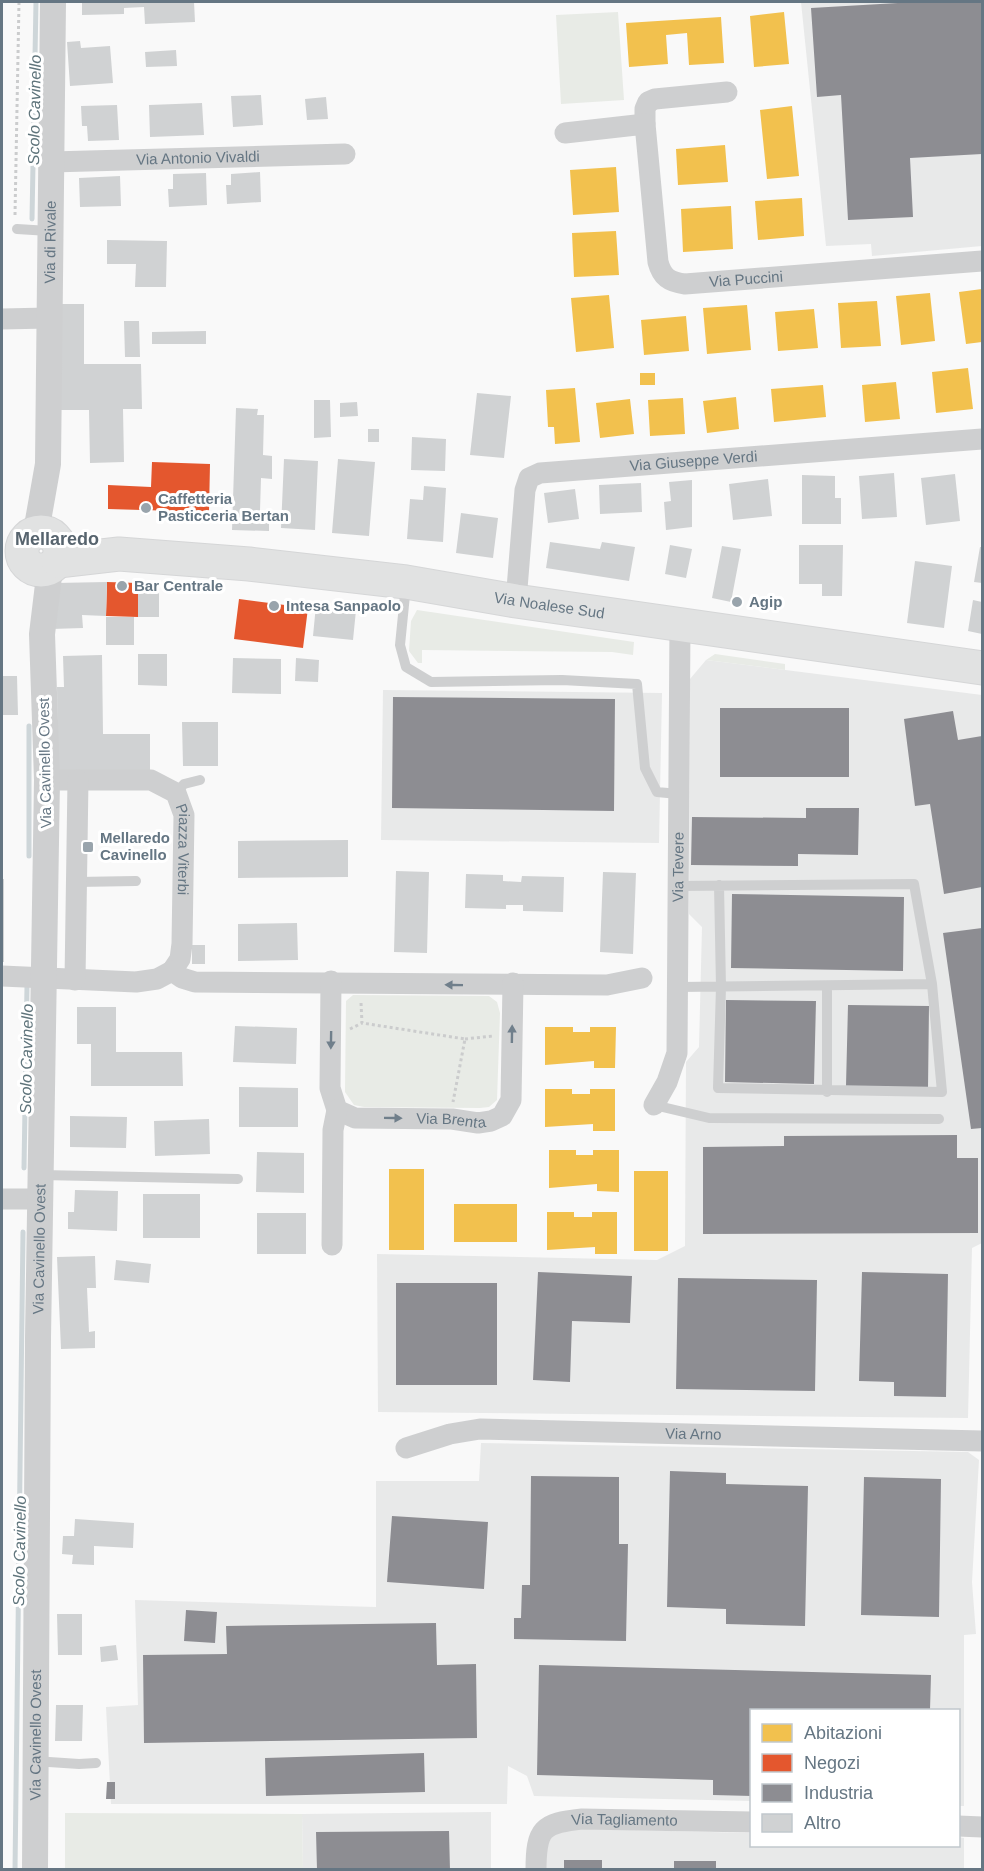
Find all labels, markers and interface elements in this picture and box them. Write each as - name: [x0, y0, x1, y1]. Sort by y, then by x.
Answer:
- water label: Scolo Cavinello: [25, 55, 44, 165]
- street label: Via Antonio Vivaldi: [136, 147, 260, 168]
- street label: Via di Rivale: [41, 200, 59, 284]
- street label: Via Puccini: [708, 267, 783, 290]
- street label: Via Giuseppe Verdi: [629, 447, 758, 474]
- place label: Caffetteria Pasticceria Bertan: [158, 490, 289, 524]
- marker: Caffetteria Pasticceria Bertan: [139, 501, 153, 515]
- district label: Mellaredo: [15, 529, 99, 549]
- place label: Bar Centrale: [134, 577, 223, 594]
- marker: Bar Centrale: [115, 579, 129, 593]
- street label: Via Noalese Sud: [493, 588, 606, 622]
- place label: Agip: [749, 593, 782, 610]
- marker: Agip: [730, 595, 744, 609]
- place label: Intesa Sanpaolo: [286, 597, 401, 614]
- marker: Intesa Sanpaolo: [267, 599, 281, 613]
- street label: Via Cavinello Ovest: [35, 697, 54, 828]
- street label: Piazza Viterbi: [173, 801, 193, 895]
- place label: Mellaredo Cavinello: [100, 829, 170, 863]
- street label: Via Tevere: [669, 832, 687, 902]
- marker: Mellaredo Cavinello: [81, 840, 95, 854]
- one-way arrow: [445, 980, 464, 990]
- water label: Scolo Cavinello: [17, 1004, 36, 1114]
- one-way arrow: [507, 1025, 517, 1044]
- one-way arrow: [326, 1030, 336, 1049]
- street label: Via Brenta: [416, 1110, 488, 1131]
- one-way arrow: [384, 1113, 403, 1123]
- street label: Via Cavinello Ovest: [29, 1183, 49, 1314]
- street label: Via Arno: [665, 1424, 722, 1443]
- water label: Scolo Cavinello: [10, 1496, 29, 1606]
- street label: Via Cavinello Ovest: [26, 1669, 44, 1800]
- legend: [750, 1709, 960, 1847]
- text: Abitazioni: [804, 1723, 882, 1743]
- text: Negozi: [804, 1753, 860, 1773]
- text: Industria: [804, 1783, 874, 1803]
- street label: Via Tagliamento: [570, 1810, 678, 1829]
- text: Altro: [804, 1813, 841, 1833]

